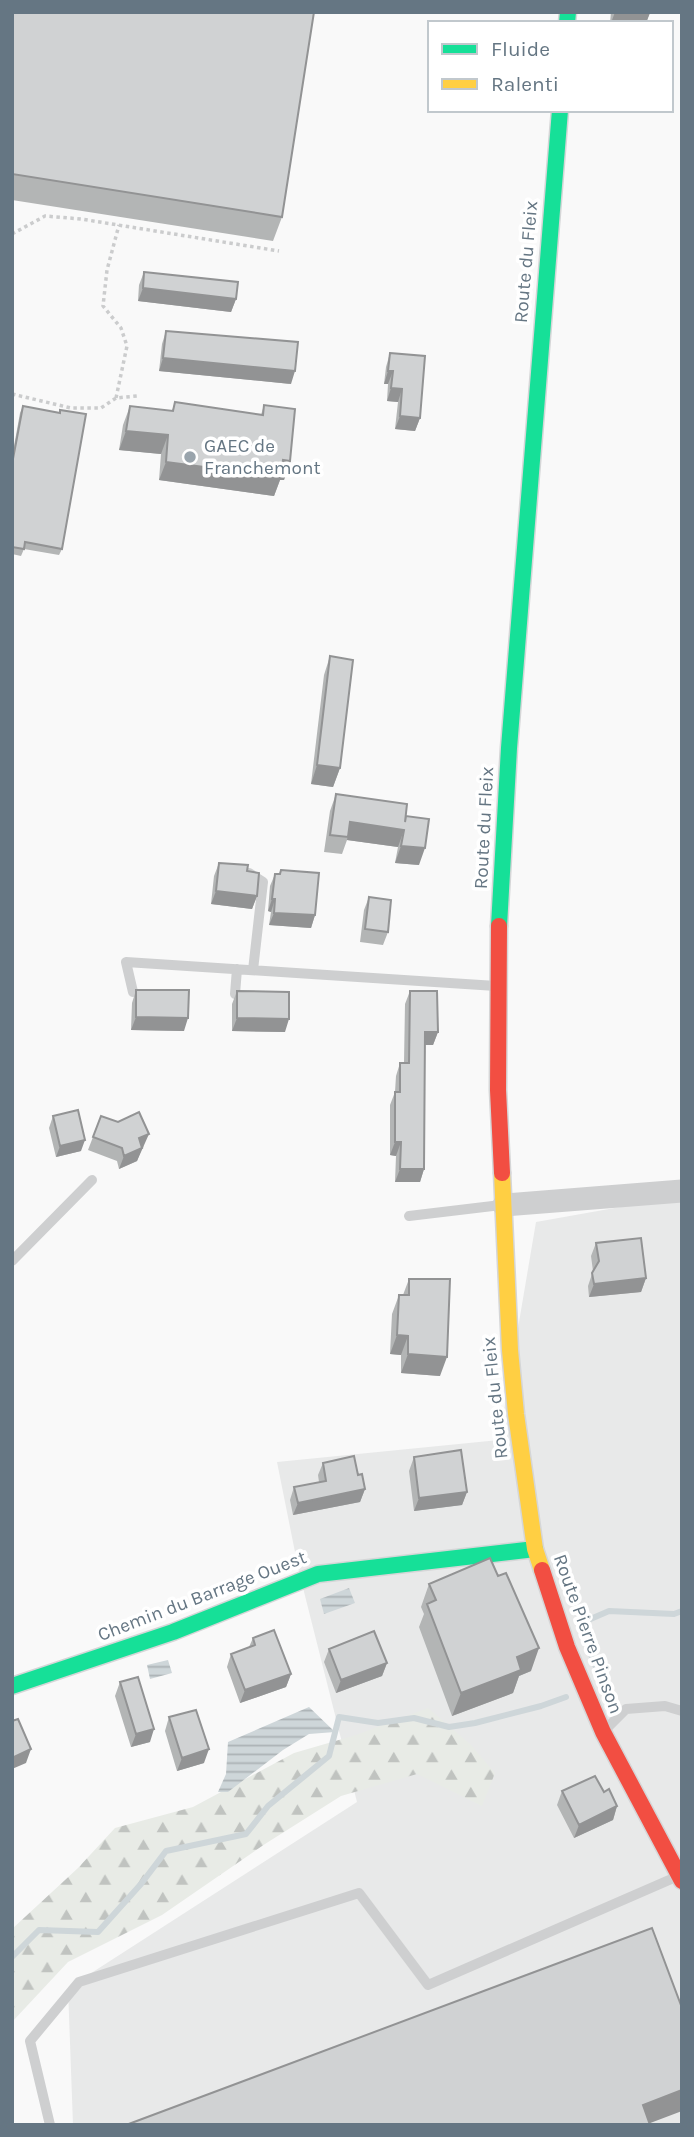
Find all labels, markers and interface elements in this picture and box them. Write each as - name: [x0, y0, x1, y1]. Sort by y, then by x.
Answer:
- legend: [428, 21, 673, 112]
- text: Fluide: [491, 37, 550, 61]
- text: Ralenti: [491, 72, 559, 96]
- street label: Route du Fleix: [510, 200, 542, 324]
- place label: GAEC de Franchemont: [204, 435, 321, 479]
- marker: GAEC de Franchemont: [182, 449, 198, 465]
- street label: Route du Fleix: [470, 766, 498, 890]
- street label: Route du Fleix: [478, 1336, 512, 1460]
- street label: Chemin du Barrage Ouest: [95, 1546, 309, 1646]
- street label: Route Pierre Pinson: [549, 1551, 627, 1717]

